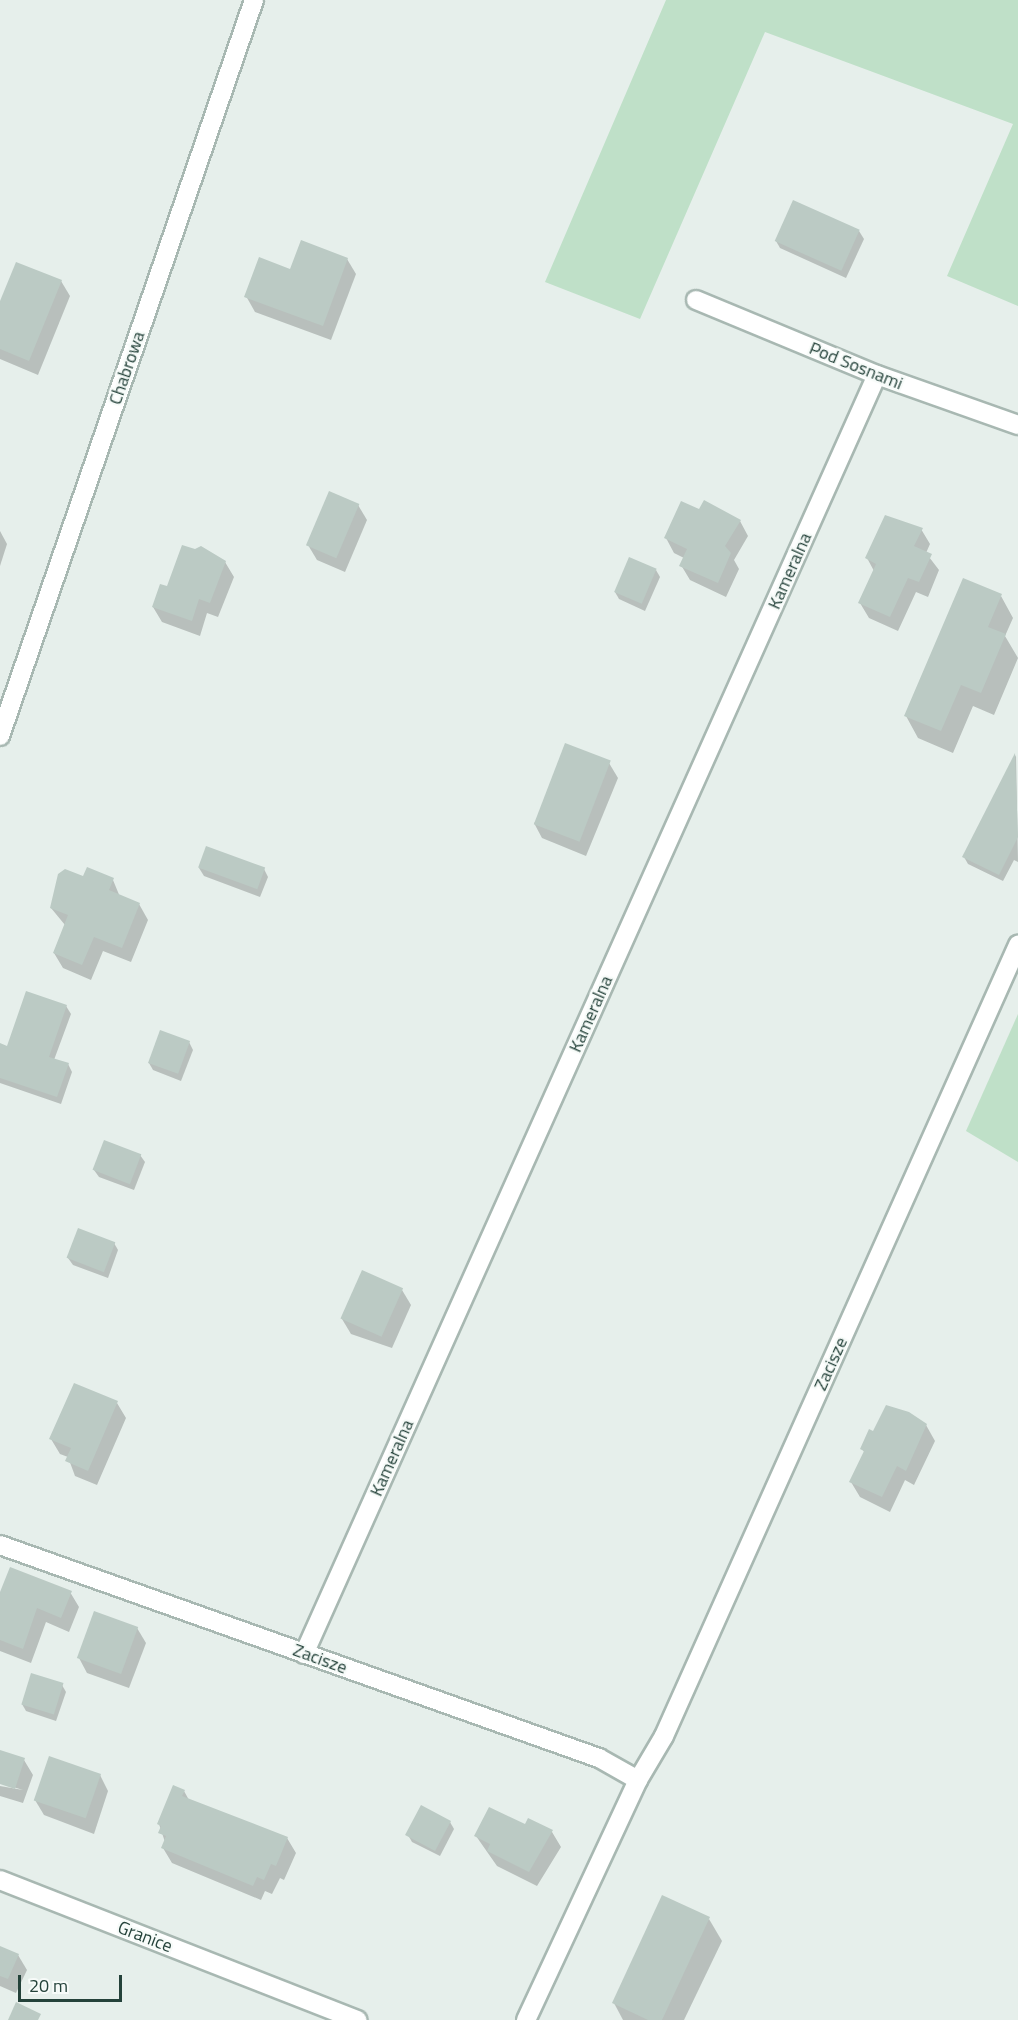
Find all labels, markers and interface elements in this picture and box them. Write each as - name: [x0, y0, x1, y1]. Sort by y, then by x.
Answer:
- street label: Chabrowa: [104, 329, 150, 407]
- street label: Pod Sosnami: [806, 337, 906, 395]
- street label: Kameralna: [764, 529, 816, 613]
- street label: Kameralna: [565, 972, 617, 1056]
- street label: Zacisze: [810, 1334, 852, 1394]
- street label: Kameralna: [366, 1416, 418, 1500]
- street label: Zacisze: [290, 1639, 350, 1679]
- street label: Granice: [115, 1917, 175, 1957]
- scale bar: [21, 1963, 124, 2001]
- text: 20 m: [29, 1972, 68, 1999]

